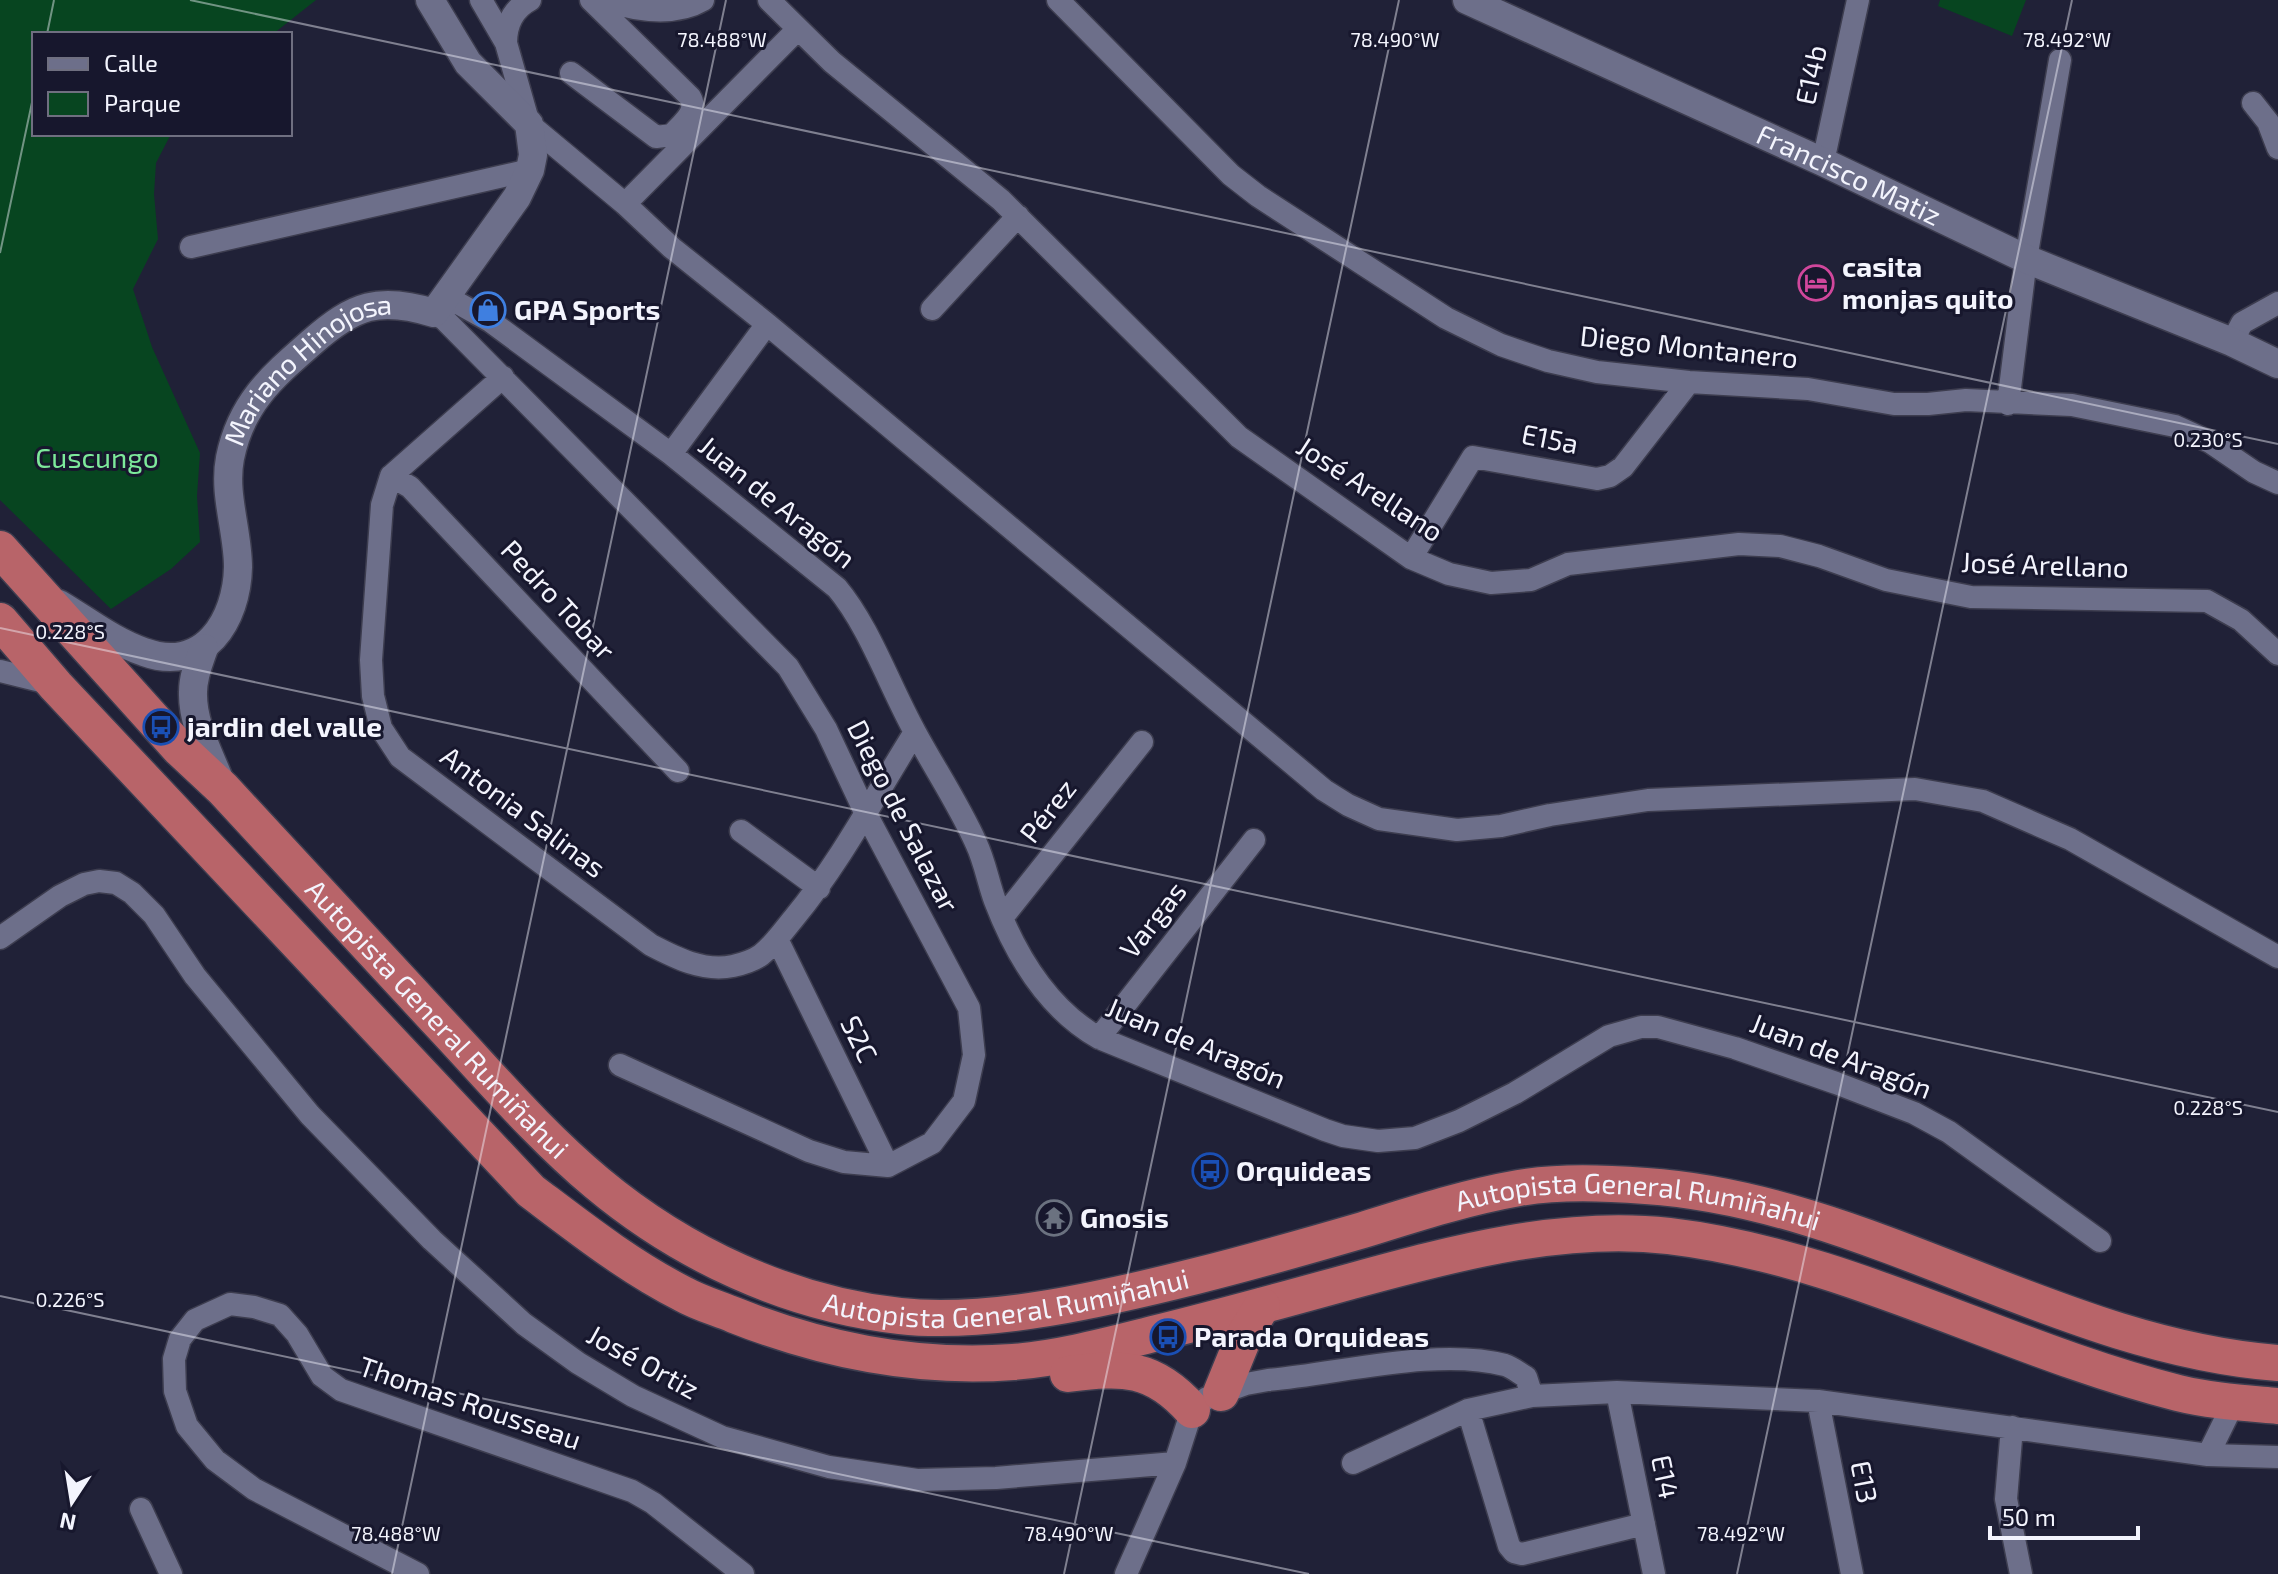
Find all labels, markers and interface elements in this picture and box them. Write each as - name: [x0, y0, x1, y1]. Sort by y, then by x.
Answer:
- text: 78.488°W: [677, 27, 767, 51]
- text: 78.490°W: [1351, 27, 1439, 51]
- text: 78.492°W: [2023, 27, 2111, 51]
- legend: [32, 32, 292, 136]
- street label: E14b: [1787, 42, 1833, 108]
- text: Calle: [104, 48, 158, 77]
- text: Parque: [104, 88, 181, 117]
- street label: Francisco Matiz: [1752, 116, 1947, 232]
- place label: casita monjas quito: [1842, 249, 2014, 315]
- hotel icon: casita monjas quito: [1797, 264, 1835, 302]
- street label: Mariano Hinojosa: [216, 286, 393, 450]
- shop icon: GPA Sports: [469, 291, 507, 329]
- place label: GPA Sports: [514, 292, 660, 326]
- street label: Diego Montanero: [1578, 318, 1800, 374]
- street label: E15a: [1519, 416, 1582, 460]
- text: 0.230°S: [2173, 427, 2243, 451]
- street label: Juan de Aragón: [692, 428, 863, 575]
- street label: José Arellano: [1291, 428, 1450, 548]
- park label: Cuscungo: [35, 440, 159, 474]
- street label: Pedro Tobar: [495, 532, 623, 666]
- street label: José Arellano: [1961, 544, 2129, 584]
- text: 0.228°S: [35, 619, 105, 643]
- bus stop icon: jardin del valle: [142, 708, 180, 746]
- place label: jardin del valle: [187, 709, 382, 743]
- street label: Diego de Salazar: [841, 714, 967, 917]
- street label: Antonia Salinas: [435, 738, 613, 884]
- street label: Pérez: [1012, 772, 1083, 849]
- street label: Autopista General Rumiñahui: [299, 872, 576, 1165]
- street label: Vargas: [1112, 874, 1193, 964]
- street label: Juan de Aragón: [1102, 989, 1291, 1095]
- street label: Juan de Aragón: [1746, 1005, 1937, 1105]
- street label: S2C: [834, 1010, 886, 1067]
- text: 0.228°S: [2173, 1095, 2243, 1119]
- bus stop icon: Orquideas: [1191, 1152, 1229, 1190]
- place label: Orquideas: [1236, 1153, 1371, 1187]
- street label: Autopista General Rumiñahui: [1451, 1165, 1825, 1237]
- temple icon: Gnosis: [1035, 1199, 1073, 1237]
- place label: Gnosis: [1080, 1200, 1169, 1234]
- street label: Autopista General Rumiñahui: [820, 1260, 1192, 1334]
- text: 0.226°S: [35, 1287, 105, 1311]
- street label: José Ortiz: [582, 1316, 705, 1406]
- bus stop icon: Parada Orquideas: [1149, 1318, 1187, 1356]
- place label: Parada Orquideas: [1194, 1319, 1429, 1353]
- street label: Thomas Rousseau: [355, 1348, 586, 1456]
- street label: E14: [1645, 1452, 1687, 1502]
- street label: E13: [1844, 1458, 1886, 1506]
- north arrow: [32, 1462, 112, 1542]
- scale bar: [1990, 1490, 2138, 1540]
- text: 50 m: [2002, 1502, 2056, 1531]
- text: N: [57, 1508, 78, 1537]
- text: 78.488°W: [351, 1521, 441, 1545]
- text: 78.490°W: [1025, 1521, 1113, 1545]
- text: 78.492°W: [1697, 1521, 1785, 1545]

